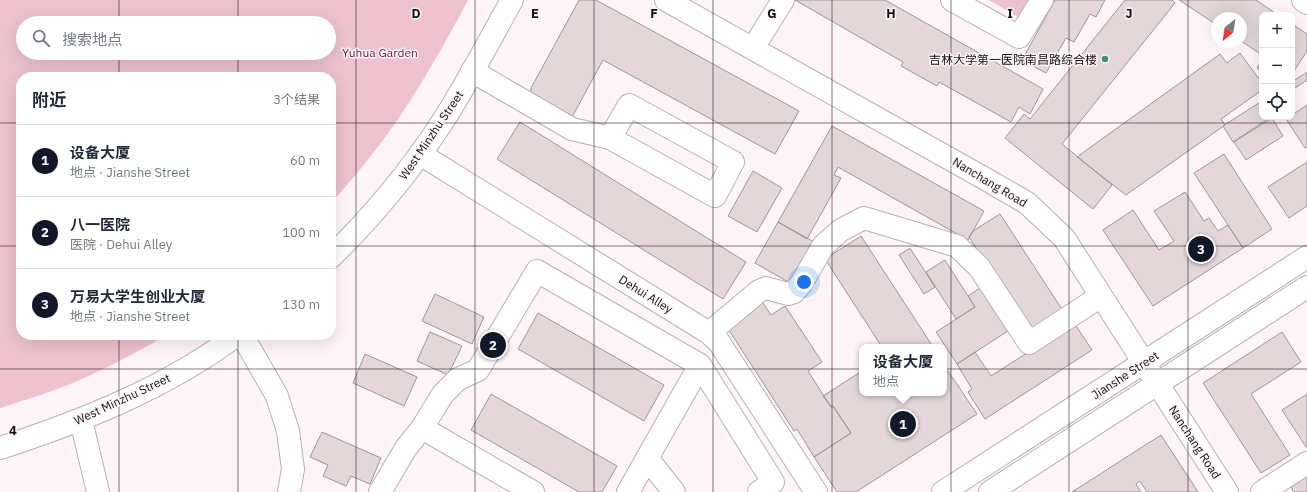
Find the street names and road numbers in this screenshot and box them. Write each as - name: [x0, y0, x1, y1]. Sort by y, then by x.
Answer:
- street label: West Minzhu Street: [396, 88, 466, 182]
- street label: Nanchang Road: [950, 154, 1030, 210]
- street label: Dehui Alley: [616, 272, 676, 316]
- street label: Jianshe Street: [1088, 348, 1162, 402]
- street label: West Minzhu Street: [72, 370, 172, 428]
- street label: Nanchang Road: [1166, 402, 1224, 482]

